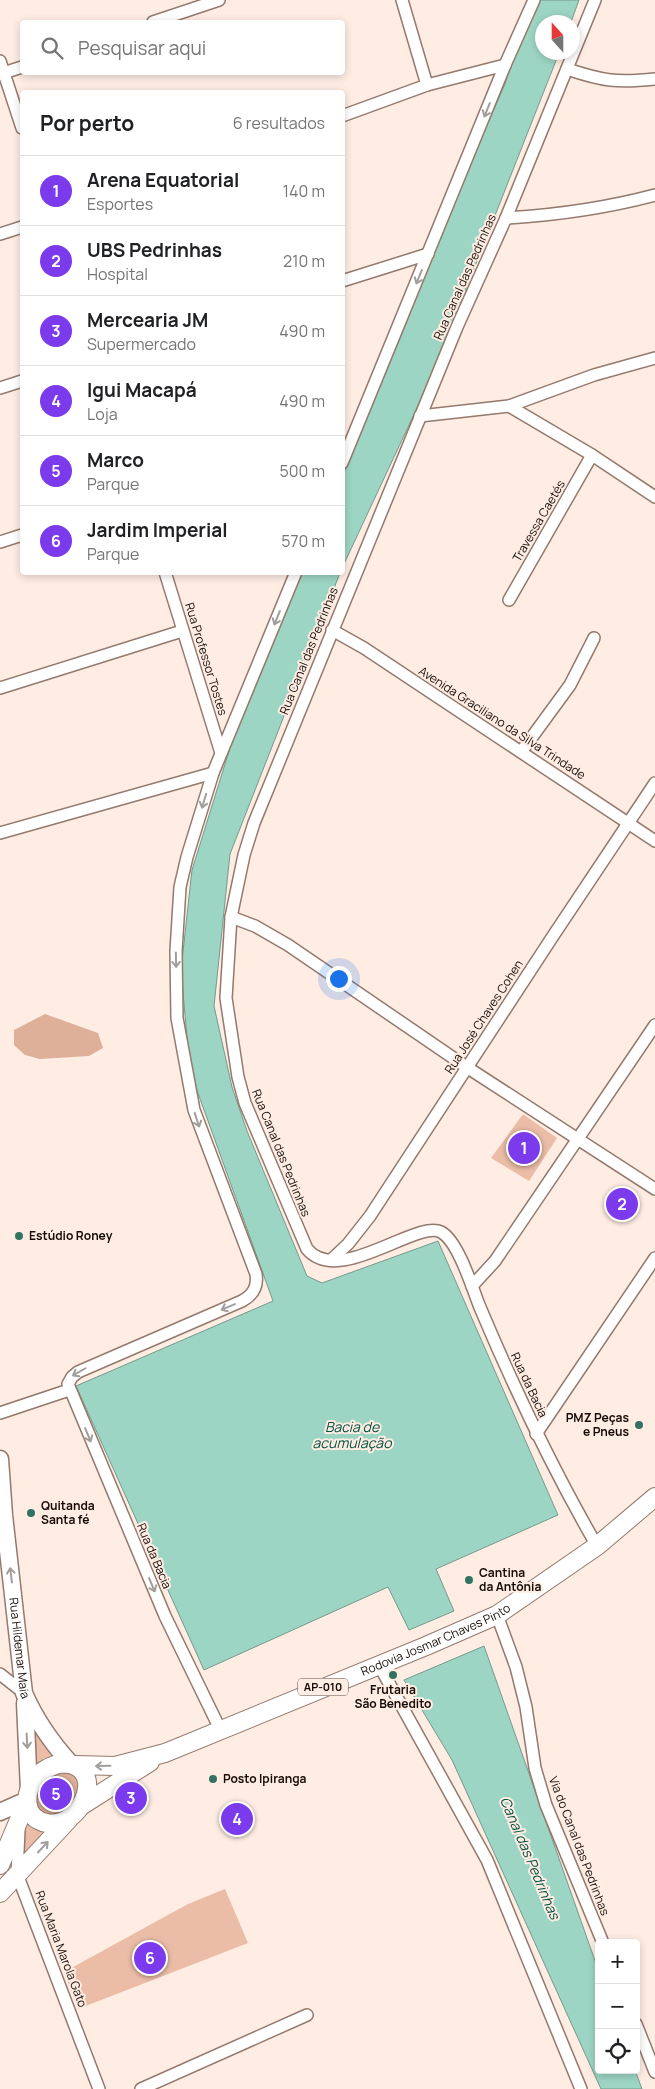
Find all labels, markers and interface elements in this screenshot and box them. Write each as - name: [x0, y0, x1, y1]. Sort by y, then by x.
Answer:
- north arrow: [535, 15, 580, 60]
- search box: [20, 20, 345, 75]
- icon: search: [38, 34, 66, 62]
- text: Pesquisar aqui: [78, 35, 206, 61]
- one-way arrow: [481, 102, 491, 117]
- text: Por perto: [40, 109, 134, 137]
- text: 6 resultados: [233, 112, 325, 134]
- text: Arena Equatorial: [87, 167, 239, 193]
- text: 1: [52, 180, 60, 202]
- text: 140 m: [283, 180, 325, 202]
- text: Esportes: [87, 193, 153, 215]
- street label: Rua Canal das Pedrinhas: [429, 211, 500, 342]
- text: UBS Pedrinhas: [87, 237, 222, 263]
- text: 2: [51, 250, 61, 272]
- text: 210 m: [283, 250, 325, 272]
- text: Hospital: [87, 263, 148, 285]
- one-way arrow: [413, 269, 423, 284]
- text: Mercearia JM: [87, 307, 208, 333]
- text: 3: [51, 320, 61, 342]
- text: 490 m: [279, 320, 325, 342]
- text: Supermercado: [87, 333, 196, 355]
- text: Igui Macapá: [87, 377, 197, 403]
- text: 4: [51, 390, 61, 412]
- text: 490 m: [279, 390, 325, 412]
- text: Loja: [87, 403, 118, 425]
- text: Marco: [87, 447, 144, 473]
- text: 5: [51, 460, 61, 482]
- text: 500 m: [279, 460, 325, 482]
- text: Parque: [87, 473, 139, 495]
- street label: Travessa Caetés: [508, 477, 569, 565]
- text: Jardim Imperial: [87, 517, 228, 543]
- text: 6: [51, 530, 61, 552]
- text: 570 m: [281, 530, 325, 552]
- text: Parque: [87, 543, 139, 565]
- street label: Rua Canal das Pedrinhas: [275, 585, 342, 717]
- street label: Rua Professor Tostes: [181, 600, 232, 717]
- one-way arrow: [272, 609, 281, 625]
- street label: Avenida Graciliano da Silva Trindade: [415, 662, 589, 783]
- one-way arrow: [199, 793, 209, 809]
- one-way arrow: [171, 952, 181, 968]
- street label: Rua José Chaves Cohen: [440, 957, 527, 1077]
- your location: [326, 966, 352, 992]
- street label: Rua Canal das Pedrinhas: [248, 1087, 315, 1219]
- one-way arrow: [193, 1112, 202, 1128]
- pin: 1: [508, 1129, 540, 1167]
- pin: 2: [606, 1185, 638, 1223]
- place label: Estúdio Roney: [29, 1227, 113, 1244]
- marker: Estúdio Roney: [13, 1230, 25, 1242]
- one-way arrow: [221, 1303, 236, 1312]
- street label: Rua da Bacia: [507, 1350, 552, 1420]
- one-way arrow: [73, 1368, 87, 1378]
- place label: PMZ Peças e Pneus: [566, 1409, 630, 1440]
- water label: Bacia de acumulação: [313, 1417, 392, 1452]
- marker: PMZ Peças e Pneus: [633, 1419, 645, 1431]
- one-way arrow: [84, 1427, 94, 1442]
- place label: Quitanda Santa fé: [41, 1497, 95, 1528]
- marker: Quitanda Santa fé: [25, 1507, 37, 1519]
- street label: Rua da Bacia: [133, 1520, 176, 1591]
- place label: Cantina da Antônia: [479, 1564, 541, 1595]
- one-way arrow: [6, 1568, 16, 1584]
- marker: Cantina da Antônia: [463, 1574, 475, 1586]
- one-way arrow: [147, 1577, 157, 1592]
- street label: Rua Hildemar Maia: [5, 1597, 34, 1701]
- street label: Rodovia Josmar Chaves Pinto: [358, 1599, 514, 1680]
- marker: Frutaria São Benedito: [387, 1669, 399, 1681]
- road number: AP-010: [298, 1678, 348, 1695]
- place label: Frutaria São Benedito: [355, 1681, 431, 1712]
- one-way arrow: [22, 1733, 31, 1749]
- one-way arrow: [95, 1761, 112, 1771]
- place label: Posto Ipiranga: [223, 1770, 307, 1787]
- marker: Posto Ipiranga: [207, 1773, 219, 1785]
- street label: Via do Canal das Pedrinhas: [545, 1774, 614, 1918]
- pin: 5: [40, 1775, 72, 1813]
- pin: 3: [115, 1779, 147, 1817]
- water label: Canal das Pedrinhas: [496, 1794, 565, 1923]
- pin: 4: [221, 1800, 253, 1838]
- one-way arrow: [37, 1840, 49, 1853]
- street label: Rua Maria Marola Gato: [31, 1888, 92, 2009]
- pin: 6: [134, 1939, 166, 1977]
- map controls: [595, 1939, 640, 2074]
- button: +: [595, 1939, 640, 1984]
- button: −: [595, 1984, 640, 2029]
- button: locate: [595, 2029, 640, 2074]

